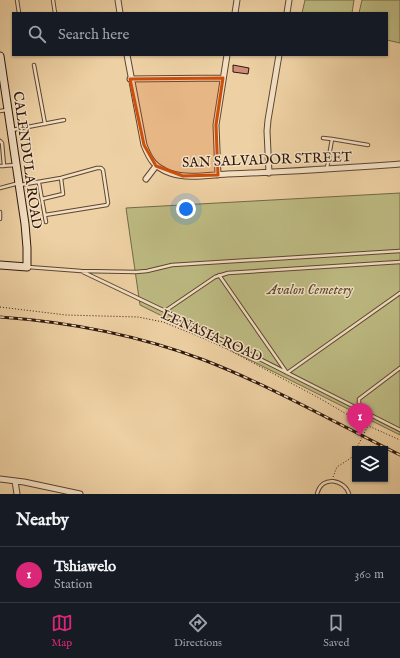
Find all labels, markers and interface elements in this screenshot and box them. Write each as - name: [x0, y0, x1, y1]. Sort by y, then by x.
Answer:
- search box: [12, 12, 388, 56]
- icon: search: [26, 23, 48, 45]
- text: Search here: [58, 25, 129, 44]
- street label: CALENDULA ROAD: [8, 90, 46, 230]
- street label: SAN SALVADOR STREET: [182, 148, 353, 172]
- your location: [176, 199, 196, 219]
- park label: Avalon Cemetery: [265, 281, 353, 299]
- street label: LENASIA ROAD: [158, 306, 265, 366]
- pin: 1: [347, 403, 373, 436]
- map controls: [352, 446, 388, 482]
- button: layers: [352, 446, 388, 482]
- text: Nearby: [16, 510, 69, 531]
- text: Tshiawelo: [54, 557, 116, 576]
- text: 1: [27, 566, 31, 583]
- text: 360 m: [354, 566, 384, 583]
- text: Station: [54, 576, 93, 593]
- tab: Map: [51, 612, 73, 650]
- tab: Directions: [174, 612, 222, 650]
- tab: Saved: [323, 612, 349, 650]

